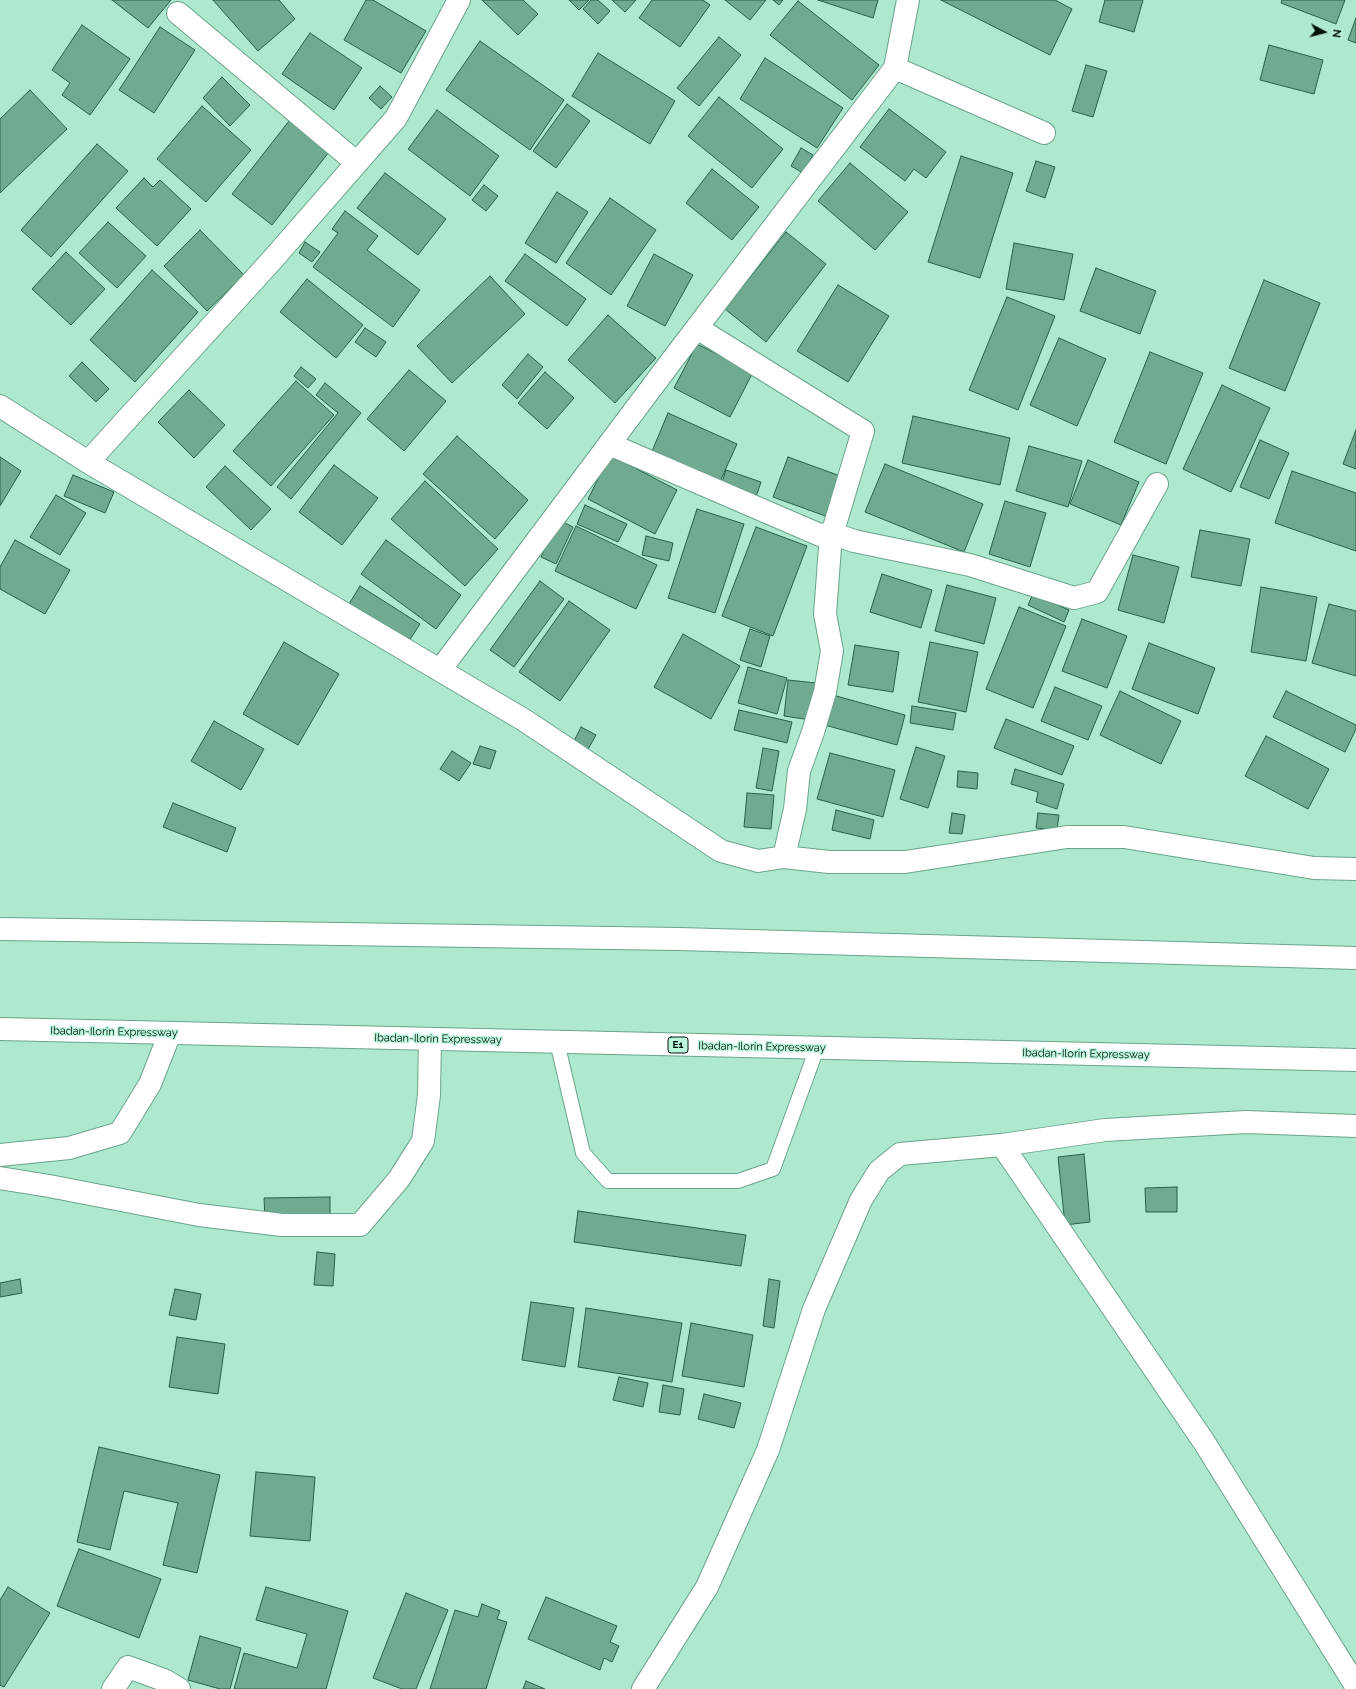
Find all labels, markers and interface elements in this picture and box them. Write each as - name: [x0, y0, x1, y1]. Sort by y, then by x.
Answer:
- north arrow: [1304, 12, 1344, 52]
- text: N: [1329, 29, 1343, 38]
- street label: Ibadan-Ilorin Expressway: [50, 1024, 178, 1040]
- street label: Ibadan-Ilorin Expressway: [374, 1031, 502, 1047]
- road number: E1: [668, 1037, 688, 1053]
- street label: Ibadan-Ilorin Expressway: [698, 1039, 826, 1055]
- street label: Ibadan-Ilorin Expressway: [1022, 1046, 1150, 1062]

